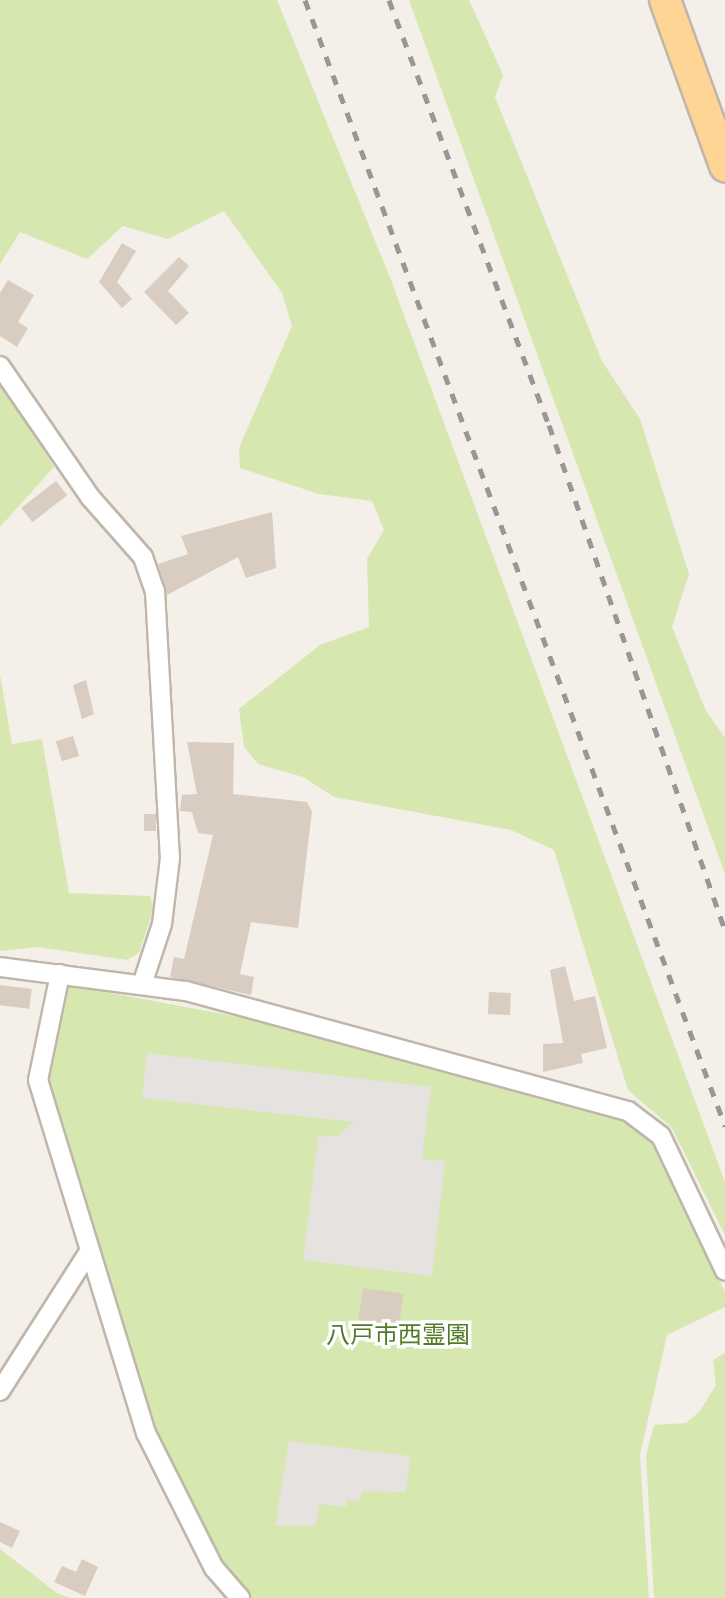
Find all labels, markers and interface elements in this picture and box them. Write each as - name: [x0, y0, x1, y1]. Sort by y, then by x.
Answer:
- park label: 八戸市西霊園: [326, 1321, 470, 1349]

